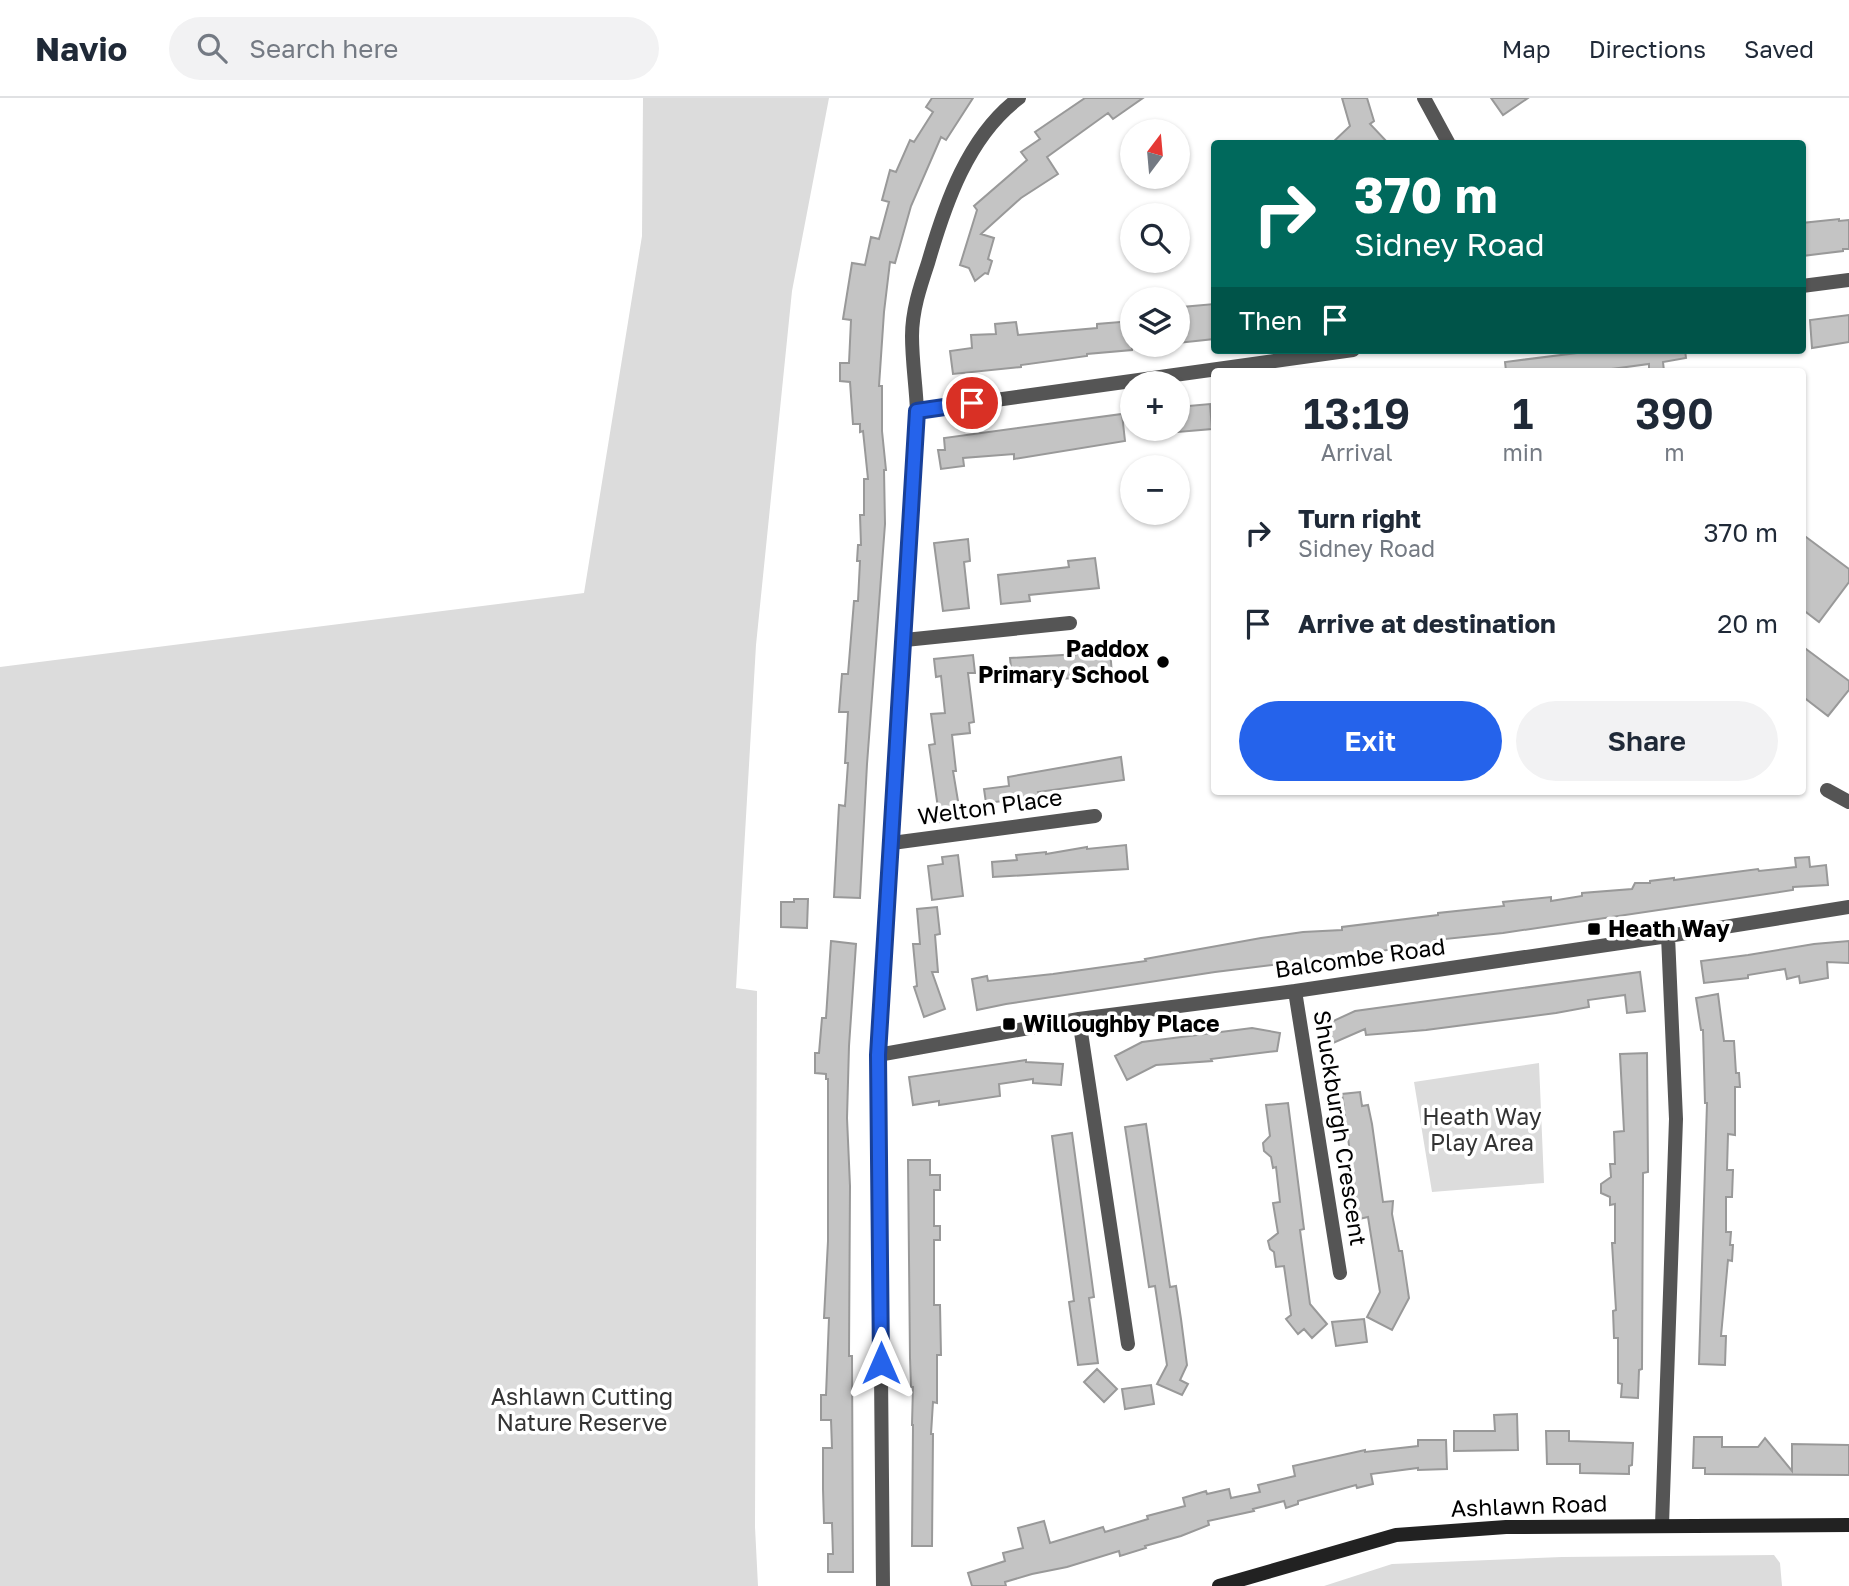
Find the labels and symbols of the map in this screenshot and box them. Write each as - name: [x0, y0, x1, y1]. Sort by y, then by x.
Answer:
- north arrow: [1120, 119, 1190, 189]
- pin: [942, 373, 1002, 433]
- place label: Paddox Primary School: [978, 634, 1150, 688]
- marker: Paddox Primary School: [1155, 654, 1171, 670]
- street label: Welton Place: [916, 782, 1064, 830]
- place label: Heath Way: [1608, 914, 1730, 942]
- marker: Heath Way: [1586, 921, 1602, 937]
- street label: Balcombe Road: [1273, 931, 1447, 983]
- street label: Shuckburgh Crescent: [1309, 1008, 1373, 1248]
- place label: Willoughby Place: [1023, 1009, 1220, 1037]
- marker: Willoughby Place: [1001, 1016, 1017, 1032]
- park label: Heath Way Play Area: [1422, 1102, 1542, 1156]
- position arrow: [844, 1326, 918, 1400]
- park label: Ashlawn Cutting Nature Reserve: [491, 1382, 673, 1436]
- street label: Ashlawn Road: [1450, 1488, 1608, 1522]

